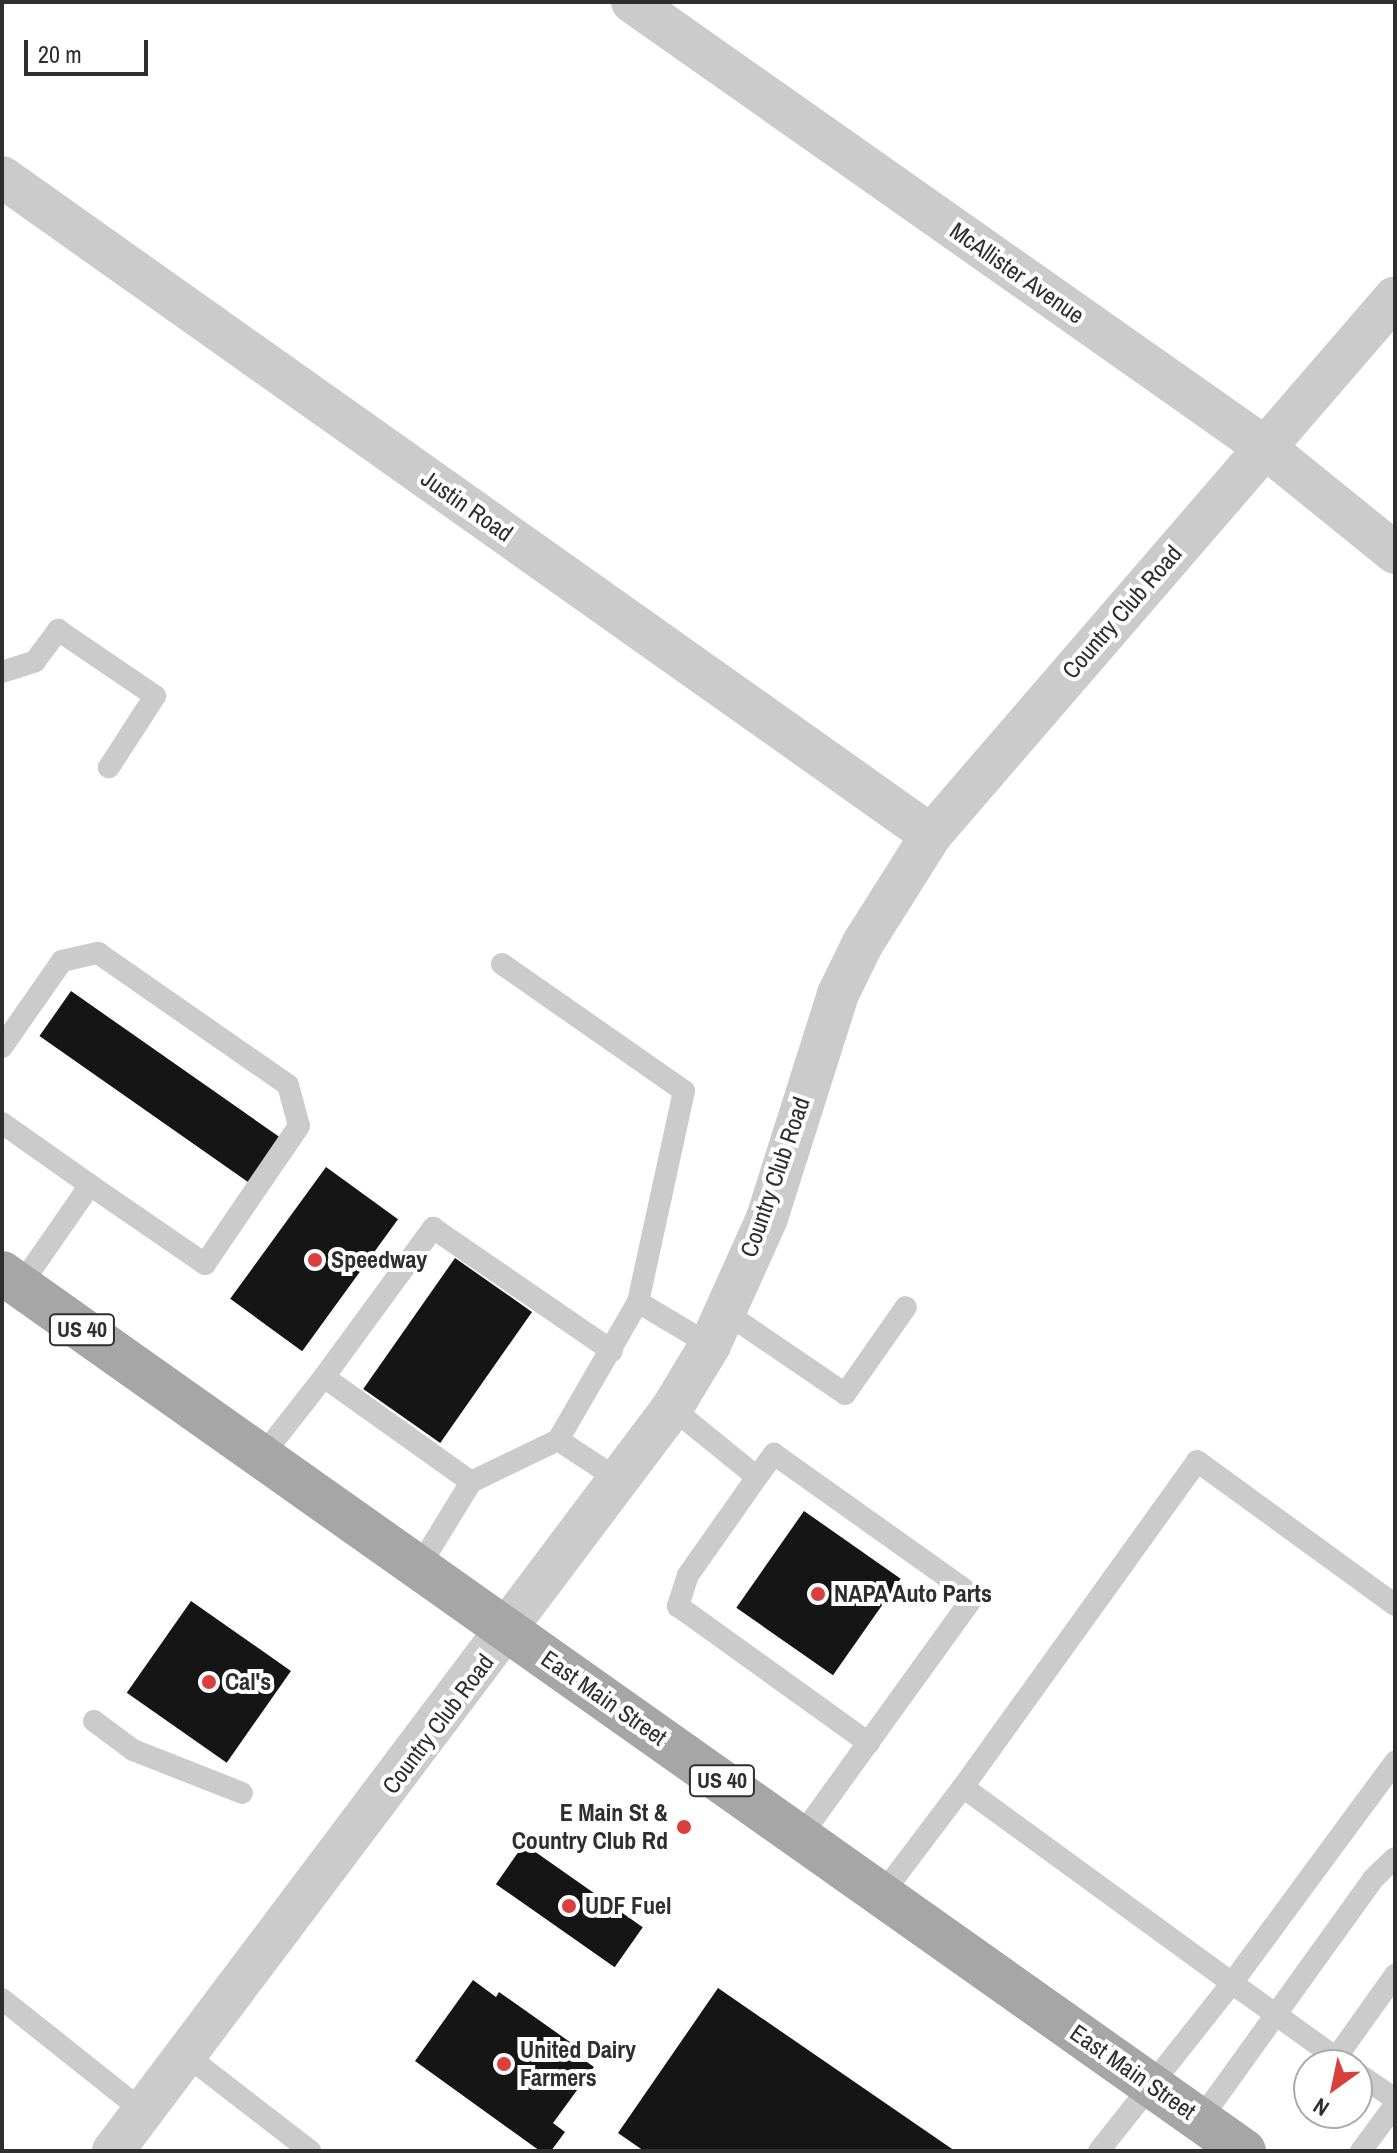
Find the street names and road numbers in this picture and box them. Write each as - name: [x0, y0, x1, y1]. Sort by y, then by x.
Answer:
- street label: McAllister Avenue: [944, 216, 1090, 330]
- street label: Justin Road: [416, 464, 518, 548]
- street label: Country Club Road: [1056, 539, 1188, 685]
- street label: Country Club Road: [734, 1093, 816, 1261]
- road number: US 40: [48, 1312, 116, 1348]
- street label: East Main Street: [536, 1644, 672, 1752]
- street label: Country Club Road: [376, 1649, 500, 1799]
- road number: US 40: [688, 1763, 756, 1799]
- street label: East Main Street: [1065, 2018, 1201, 2126]

